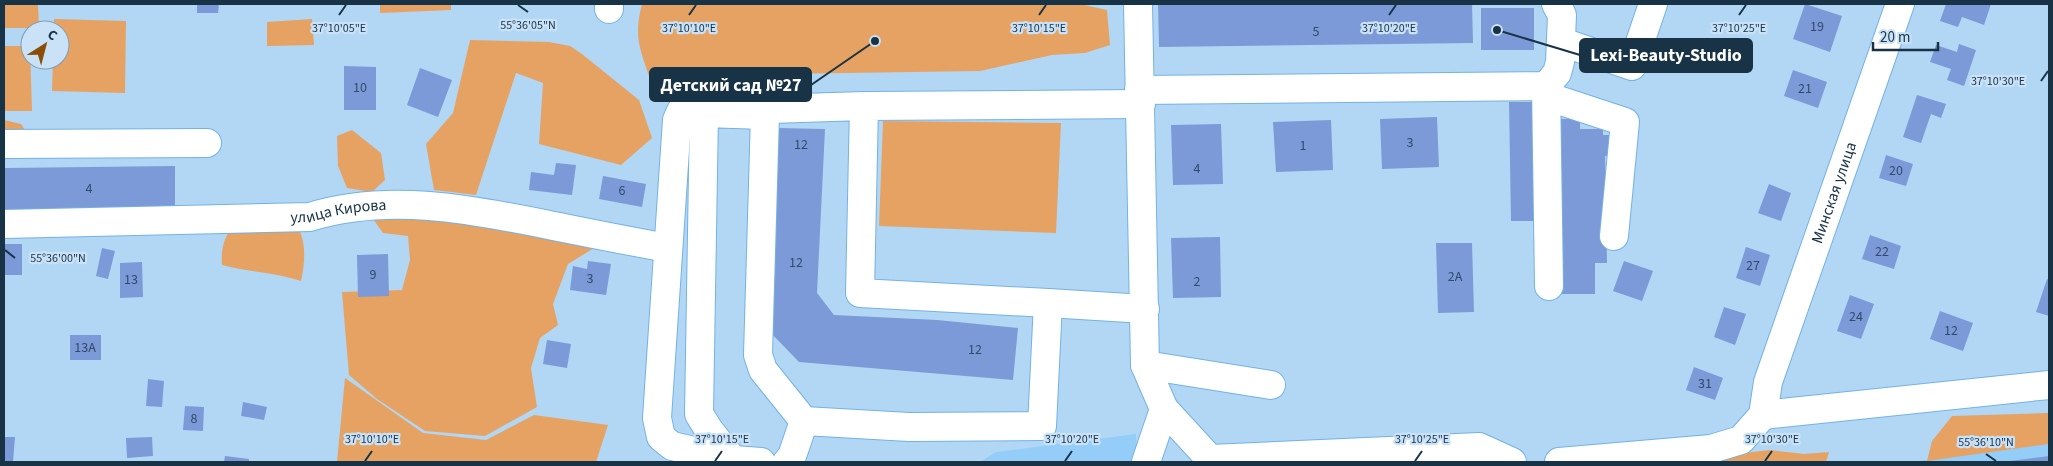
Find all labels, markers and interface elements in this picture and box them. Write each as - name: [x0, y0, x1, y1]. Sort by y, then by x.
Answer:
- text: 55°36'05"N: [500, 17, 556, 34]
- house number: 19: [1810, 17, 1824, 37]
- north arrow: [20, 20, 70, 70]
- text: 37°10'05"E: [312, 20, 366, 37]
- text: 37°10'10"E: [662, 20, 716, 37]
- text: 37°10'15"E: [1012, 20, 1066, 37]
- text: 37°10'20"E: [1362, 20, 1416, 37]
- text: 37°10'25"E: [1712, 20, 1766, 37]
- scale bar: [1873, 20, 1938, 52]
- house number: 5: [1313, 22, 1320, 42]
- text: С: [43, 25, 61, 46]
- text: 20 m: [1880, 27, 1910, 48]
- callout: Lexi-Beauty-Studio: [1580, 39, 1752, 72]
- text: Lexi-Beauty-Studio: [1590, 43, 1742, 68]
- callout: Детский сад №27: [650, 68, 811, 101]
- text: Детский сад №27: [660, 73, 802, 98]
- text: 37°10'30"E: [1971, 73, 2025, 90]
- house number: 10: [353, 78, 367, 98]
- house number: 21: [1798, 79, 1812, 99]
- house number: 3: [1407, 133, 1414, 153]
- house number: 12: [794, 135, 808, 155]
- house number: 1: [1300, 136, 1307, 156]
- street label: Минская улица: [1806, 139, 1862, 247]
- house number: 4: [1194, 159, 1201, 179]
- house number: 20: [1889, 161, 1903, 181]
- house number: 4: [86, 179, 93, 199]
- house number: 6: [619, 181, 626, 201]
- street label: улица Кирова: [290, 194, 387, 229]
- house number: 22: [1875, 242, 1889, 262]
- text: 55°36'00"N: [30, 250, 86, 267]
- house number: 12: [789, 253, 803, 273]
- house number: 27: [1746, 256, 1760, 276]
- house number: 9: [370, 265, 377, 285]
- house number: 2А: [1448, 267, 1463, 287]
- house number: 3: [587, 269, 594, 289]
- house number: 13: [124, 270, 138, 290]
- house number: 2: [1194, 272, 1201, 292]
- house number: 24: [1849, 307, 1863, 327]
- house number: 12: [1944, 321, 1958, 341]
- house number: 13А: [74, 338, 96, 358]
- house number: 12: [968, 340, 982, 360]
- house number: 31: [1698, 374, 1712, 394]
- house number: 8: [191, 409, 198, 429]
- text: 37°10'10"E: [345, 431, 399, 448]
- text: 37°10'15"E: [695, 431, 749, 448]
- text: 37°10'20"E: [1045, 431, 1099, 448]
- text: 37°10'25"E: [1395, 431, 1449, 448]
- text: 37°10'30"E: [1745, 431, 1799, 448]
- text: 55°36'10"N: [1958, 434, 2014, 451]

